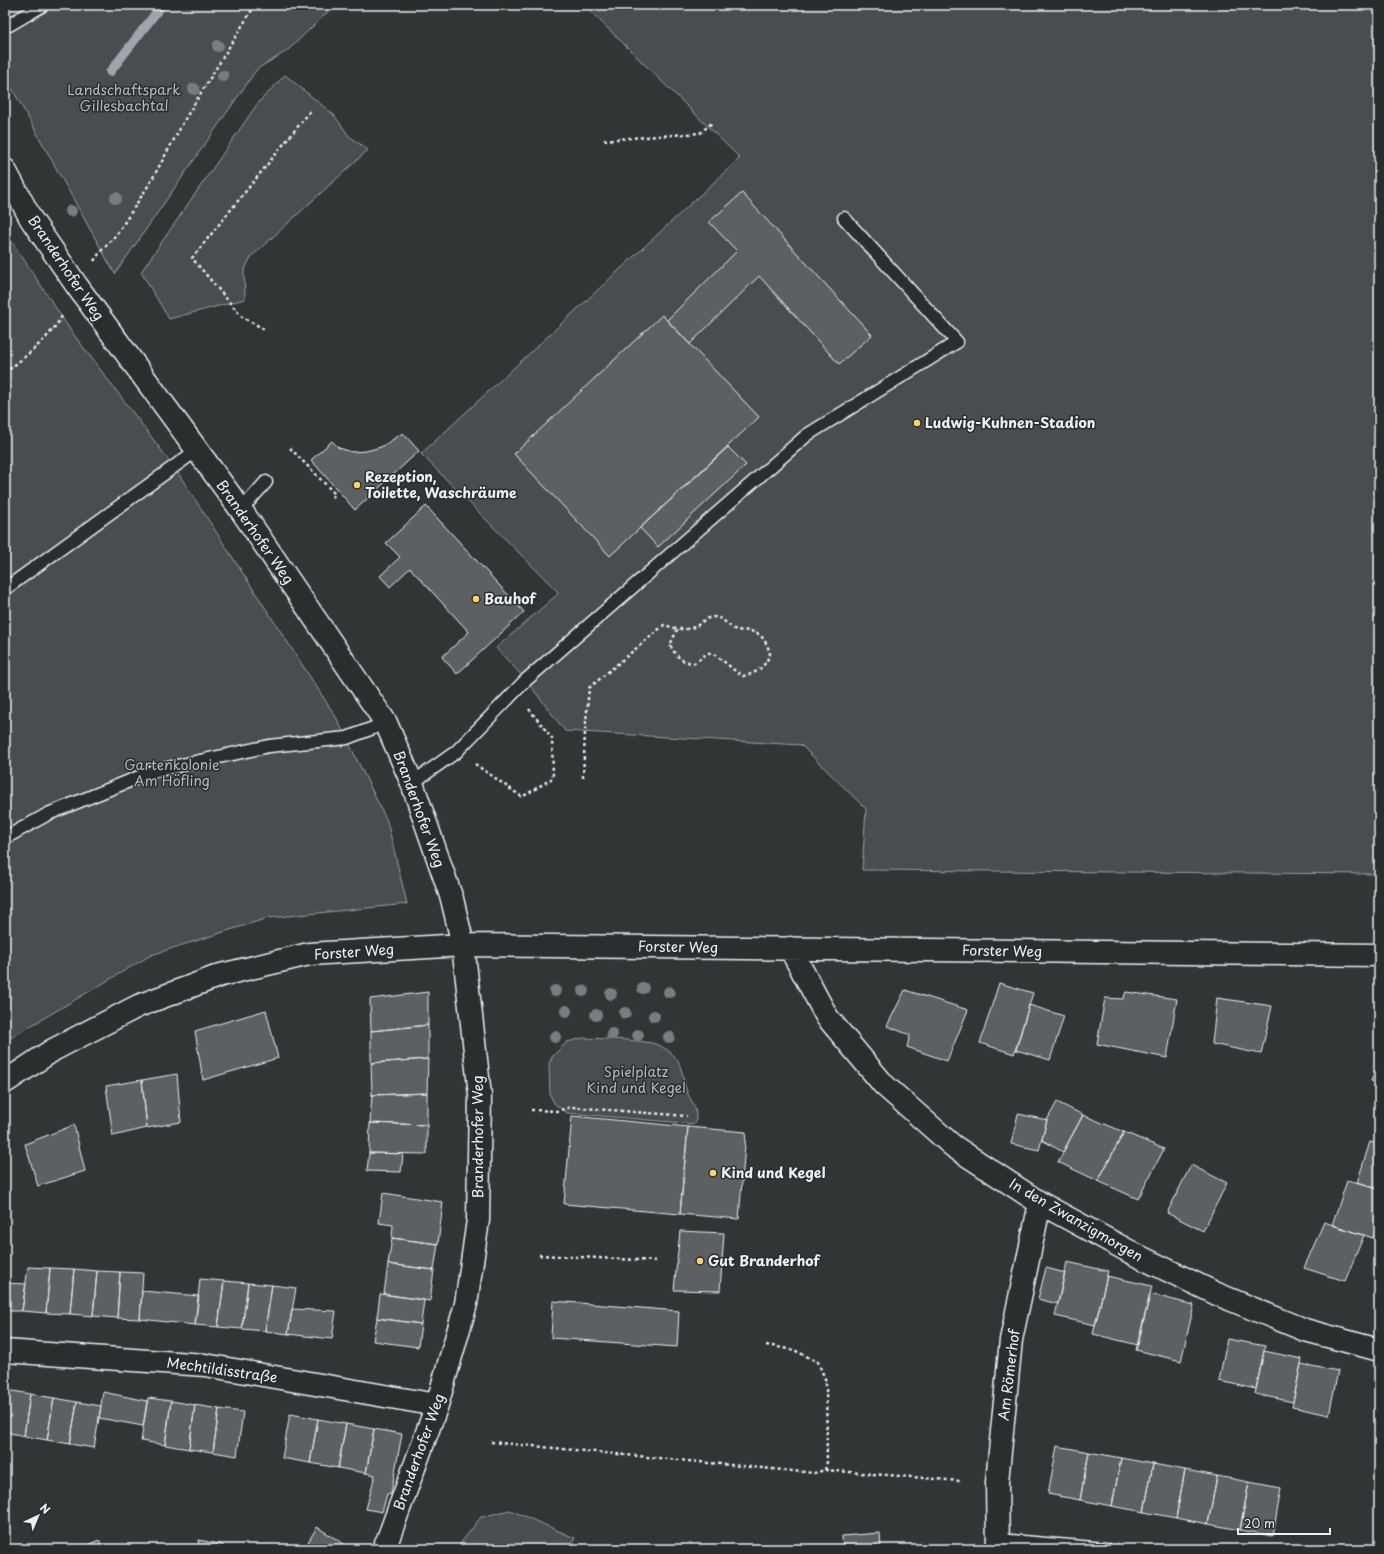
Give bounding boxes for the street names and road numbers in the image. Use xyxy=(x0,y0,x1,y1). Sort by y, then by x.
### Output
street label: Branderhofer Weg xyxy=(23,211,110,325)
street label: Branderhofer Weg xyxy=(212,475,299,588)
street label: Branderhofer Weg xyxy=(389,747,450,870)
street label: Forster Weg xyxy=(638,935,718,958)
street label: Forster Weg xyxy=(313,938,395,965)
street label: Forster Weg xyxy=(962,939,1042,962)
street label: Branderhofer Weg xyxy=(467,1076,488,1198)
street label: In den Zwanzigmorgen xyxy=(1006,1173,1147,1266)
street label: Am Römerhof xyxy=(992,1326,1025,1422)
street label: Mechtildisstraße xyxy=(165,1351,279,1388)
street label: Branderhofer Weg xyxy=(388,1390,449,1513)

